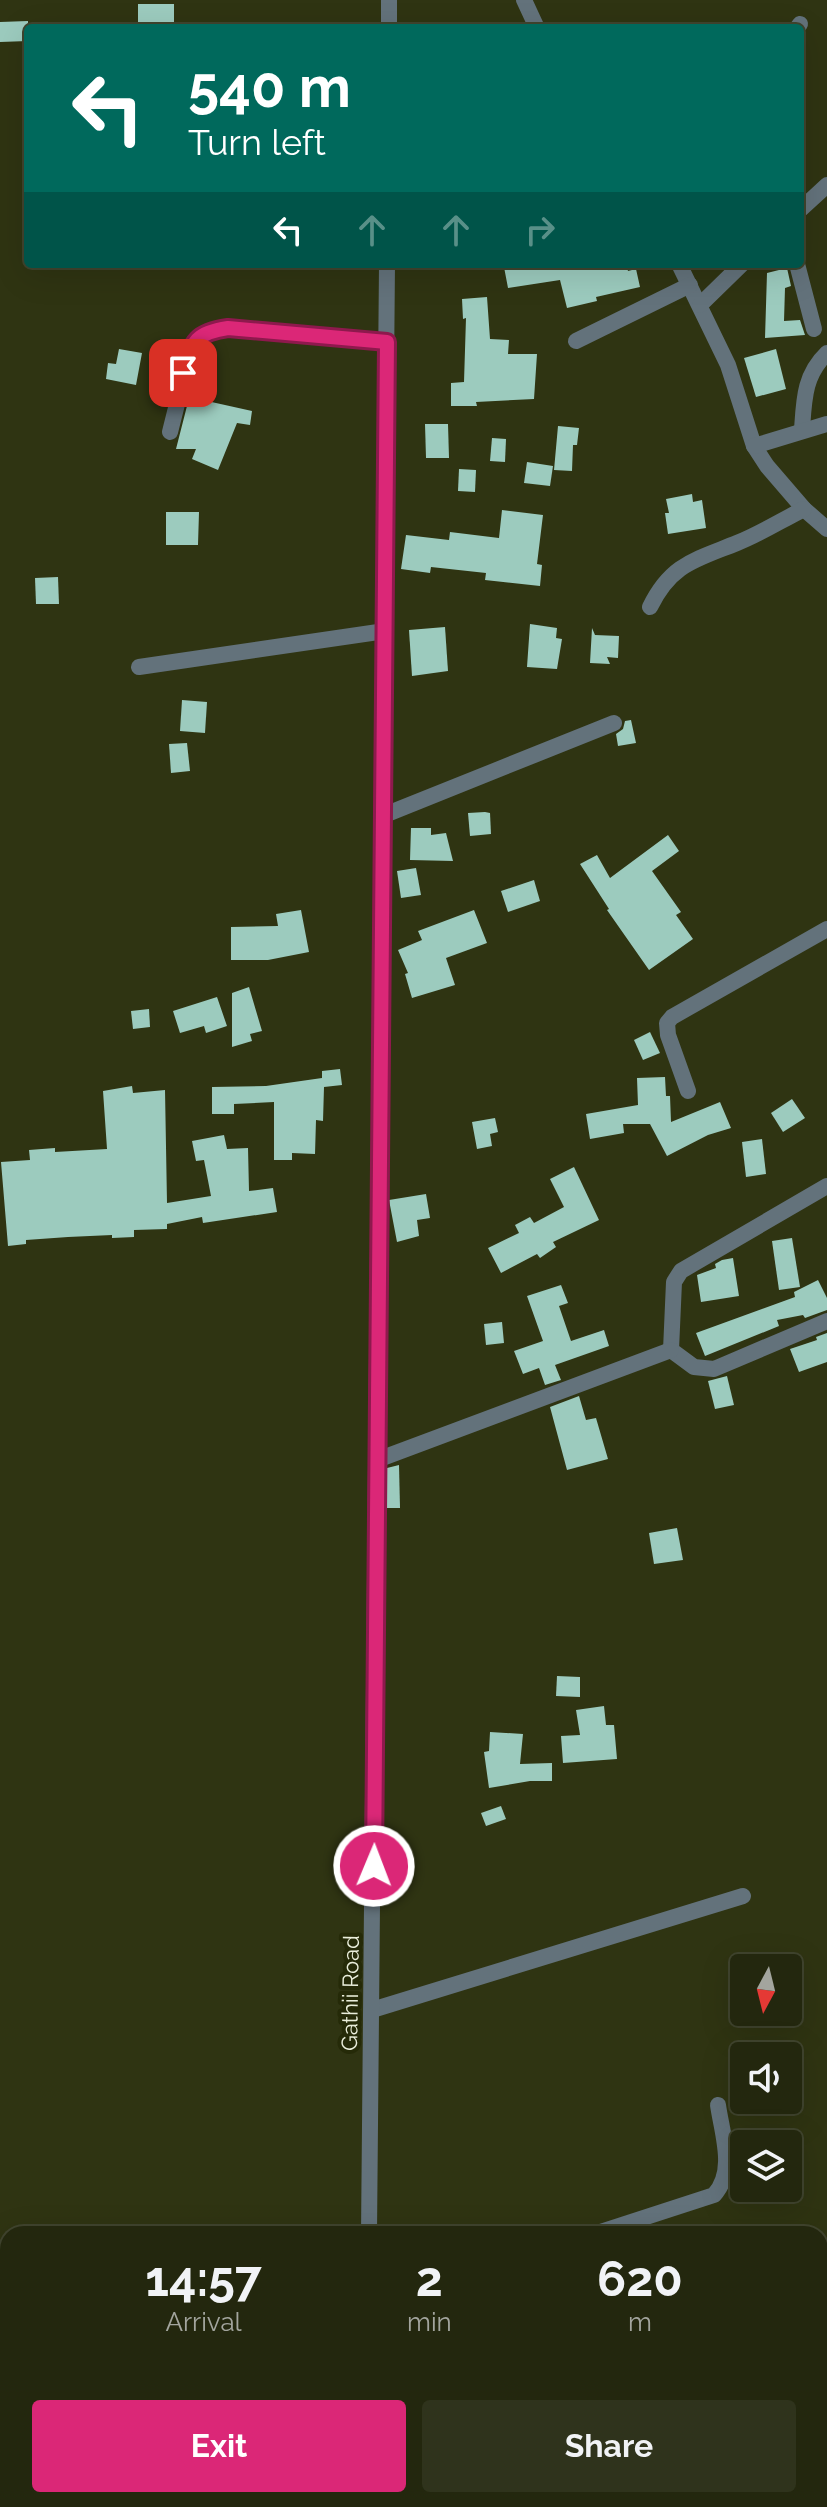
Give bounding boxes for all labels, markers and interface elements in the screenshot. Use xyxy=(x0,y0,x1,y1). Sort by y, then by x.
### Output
text: 540 m xyxy=(188,54,351,120)
icon: left xyxy=(56,56,160,160)
text: Turn left xyxy=(188,121,326,163)
icon: left xyxy=(266,208,310,252)
icon: ahead xyxy=(350,208,394,252)
icon: ahead xyxy=(434,208,478,252)
icon: right xyxy=(518,208,562,252)
pin xyxy=(149,339,217,407)
icon: arrive xyxy=(161,351,205,395)
position arrow xyxy=(332,1824,416,1908)
street label: Gathii Road xyxy=(336,1935,364,2051)
north arrow xyxy=(730,1954,802,2026)
map controls xyxy=(730,1954,802,2202)
button: sound xyxy=(730,2042,802,2114)
button: layers xyxy=(730,2130,802,2202)
text: 14:57 xyxy=(145,2251,262,2307)
text: 2 xyxy=(416,2251,443,2307)
text: 620 xyxy=(597,2251,683,2307)
text: Arrival xyxy=(165,2307,242,2337)
text: min xyxy=(407,2307,452,2337)
text: m xyxy=(628,2307,652,2337)
button: Exit xyxy=(32,2400,406,2492)
button: Share xyxy=(422,2400,796,2492)

